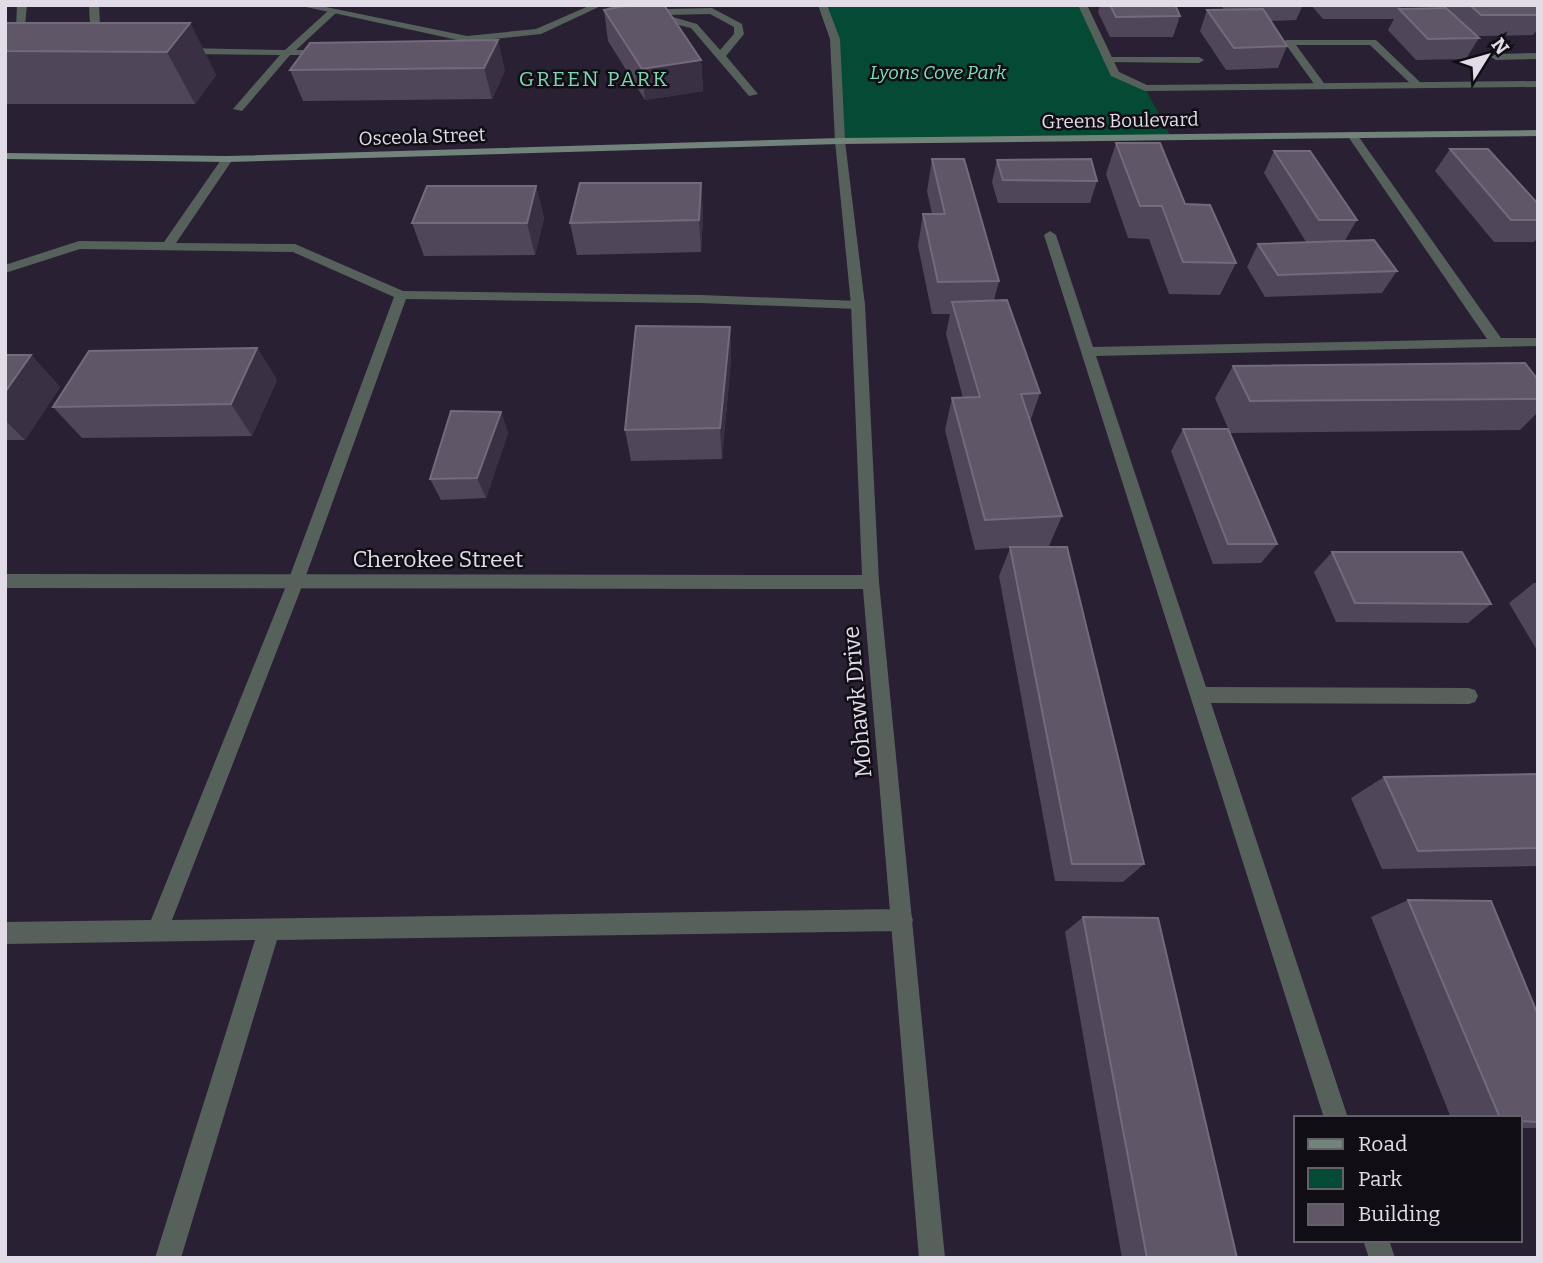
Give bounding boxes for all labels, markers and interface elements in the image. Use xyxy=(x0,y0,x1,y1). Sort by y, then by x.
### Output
north arrow xyxy=(1452,21,1522,91)
text: N xyxy=(1487,33,1514,59)
park label: Lyons Cove Park xyxy=(870,61,1007,84)
district label: GREEN PARK xyxy=(519,66,669,92)
street label: Greens Boulevard xyxy=(1041,108,1199,133)
street label: Osceola Street xyxy=(358,123,486,150)
street label: Cherokee Street xyxy=(353,545,523,573)
street label: Mohawk Drive xyxy=(836,625,878,779)
legend xyxy=(1294,1116,1522,1242)
text: Road xyxy=(1358,1131,1407,1157)
text: Park xyxy=(1358,1166,1402,1192)
text: Building xyxy=(1358,1201,1441,1227)

